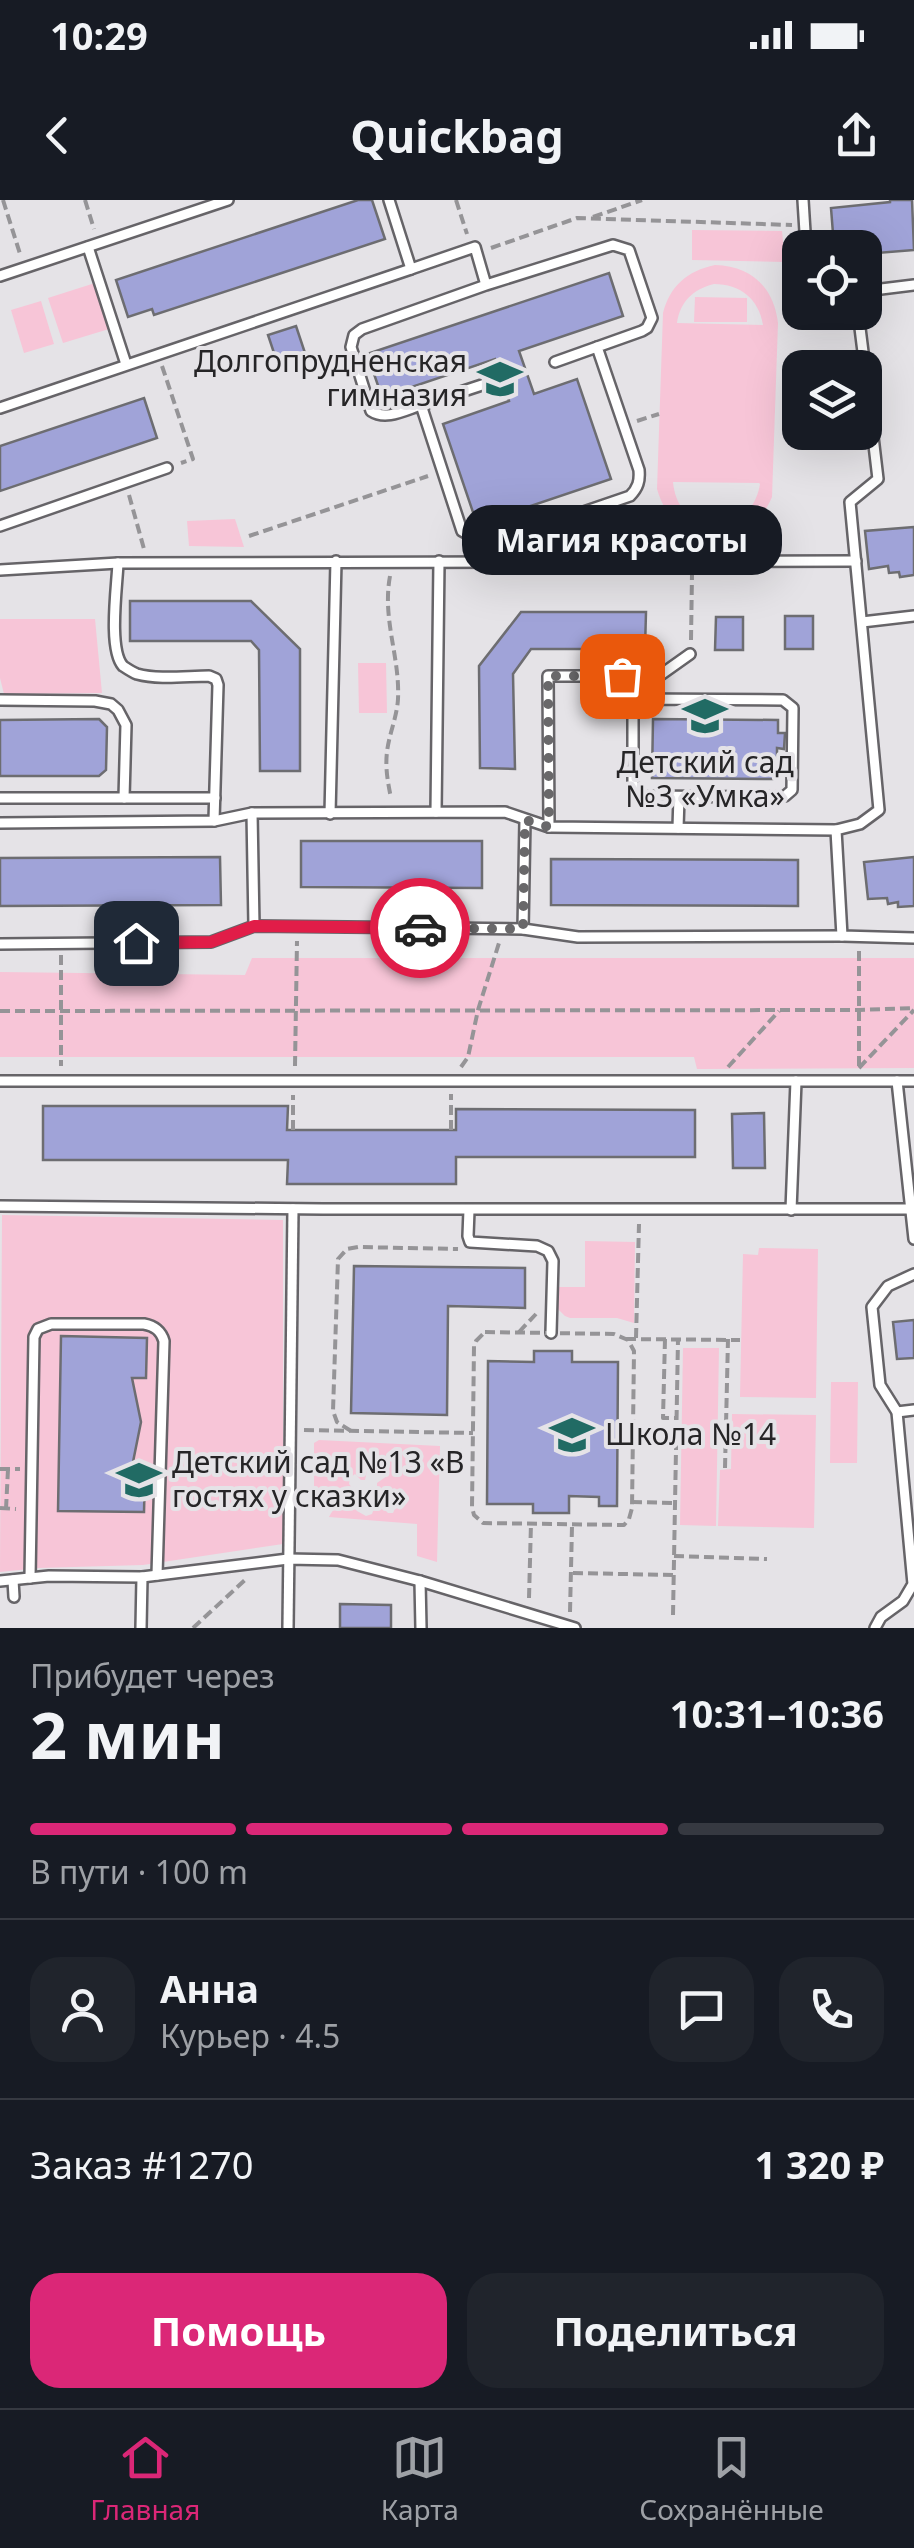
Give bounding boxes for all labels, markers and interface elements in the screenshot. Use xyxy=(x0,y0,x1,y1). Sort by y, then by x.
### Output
text: 10:29 xyxy=(50,9,148,61)
text: Quickbag xyxy=(350,105,564,166)
icon: back xyxy=(30,108,85,163)
icon: share xyxy=(829,108,884,163)
map controls xyxy=(782,230,882,450)
button: locate xyxy=(782,230,882,330)
place label: Долгопрудненская гимназия xyxy=(194,340,467,415)
button: layers xyxy=(782,350,882,450)
school or university icon: Долгопрудненская гимназия xyxy=(476,355,524,403)
callout: Магия красоты xyxy=(462,506,782,576)
text: Магия красоты xyxy=(496,518,748,561)
pin xyxy=(580,634,665,719)
icon: bag xyxy=(595,649,650,704)
school or university icon: Детский сад №3 «Умка» xyxy=(681,692,729,740)
place label: Детский сад №3 «Умка» xyxy=(616,741,794,816)
courier xyxy=(370,878,470,978)
pin xyxy=(94,901,179,986)
icon: car xyxy=(393,901,448,956)
icon: home xyxy=(109,916,164,971)
school or university icon: Школа №14 xyxy=(548,1411,596,1459)
place label: Школа №14 xyxy=(605,1413,776,1454)
place label: Детский сад №13 «В гостях у сказки» xyxy=(172,1441,465,1516)
school or university icon: Детский сад №13 «В гостях у сказки» xyxy=(115,1456,163,1504)
text: Прибудет через xyxy=(30,1654,275,1697)
text: 10:31–10:36 xyxy=(670,1687,884,1739)
text: 2 мин xyxy=(30,1690,225,1778)
text: В пути · 100 m xyxy=(30,1850,248,1893)
button: person xyxy=(30,1957,135,2062)
button: chat xyxy=(649,1957,754,2062)
button: phone xyxy=(779,1957,884,2062)
text: Анна xyxy=(160,1962,259,2014)
text: Курьер · 4.5 xyxy=(160,2014,340,2057)
text: Заказ #1270 xyxy=(30,2138,254,2190)
text: 1 320 ₽ xyxy=(754,2138,884,2190)
button: Помощь xyxy=(30,2273,447,2388)
button: Поделиться xyxy=(467,2273,884,2388)
tab: Главная xyxy=(90,2430,200,2528)
tab: Карта xyxy=(381,2430,459,2528)
tab: Сохранённые xyxy=(639,2430,824,2528)

